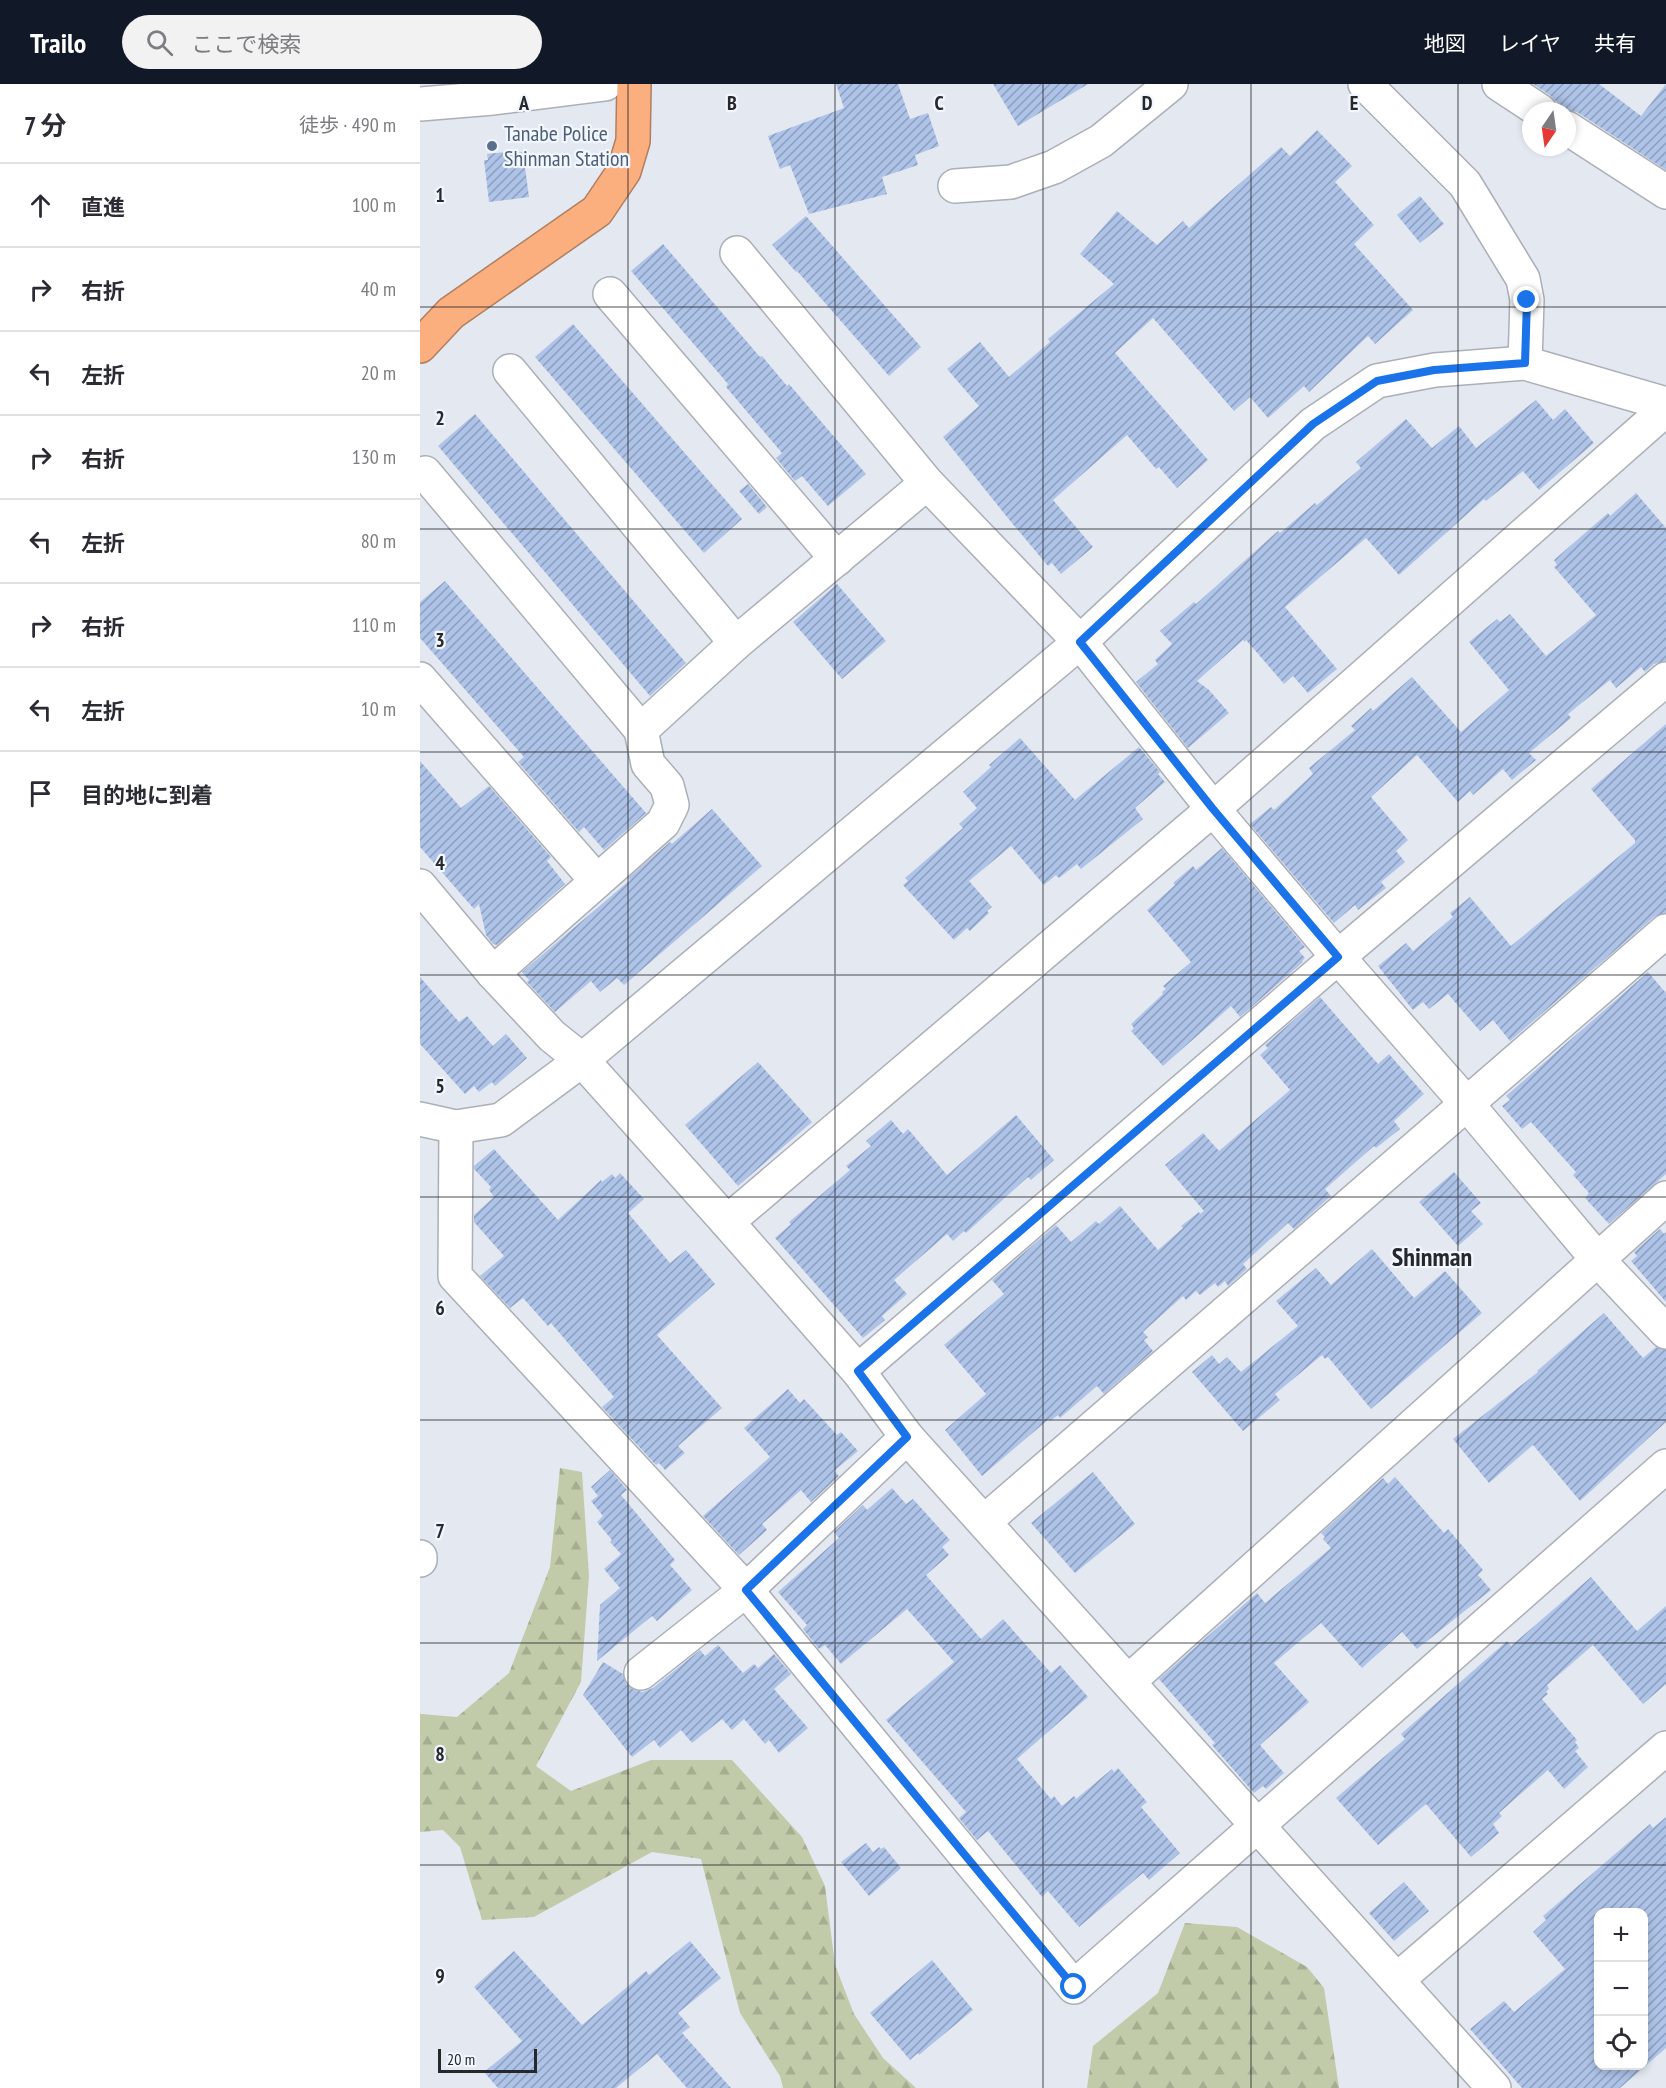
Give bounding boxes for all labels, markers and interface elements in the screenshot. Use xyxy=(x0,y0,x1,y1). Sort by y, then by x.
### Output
search box xyxy=(122,15,542,69)
text: Trailo xyxy=(30,24,86,61)
icon: search xyxy=(143,26,176,59)
text: ここで検索 xyxy=(191,30,301,58)
text: 地図 xyxy=(1424,30,1466,57)
text: レイヤ xyxy=(1499,30,1561,57)
text: 共有 xyxy=(1594,30,1636,57)
text: A xyxy=(518,90,530,116)
text: B xyxy=(727,90,737,116)
text: C xyxy=(934,90,944,116)
text: D xyxy=(1142,90,1153,116)
text: E xyxy=(1350,90,1358,116)
north arrow xyxy=(1522,102,1576,156)
text: 7 分 xyxy=(24,109,67,142)
text: 徒歩 · 490 m xyxy=(299,112,396,138)
place label: Tanabe Police Shinman Station xyxy=(504,119,629,172)
marker: Tanabe Police Shinman Station xyxy=(485,139,499,153)
text: 1 xyxy=(435,182,445,208)
icon: ahead xyxy=(24,189,57,222)
text: 100 m xyxy=(352,192,396,218)
text: 直進 xyxy=(81,193,125,221)
icon: right xyxy=(24,273,57,306)
text: 40 m xyxy=(361,276,396,302)
text: 右折 xyxy=(81,277,125,305)
route end xyxy=(1513,286,1539,312)
icon: left xyxy=(24,357,57,390)
text: 20 m xyxy=(361,360,396,386)
text: 左折 xyxy=(81,361,125,389)
text: 2 xyxy=(435,405,445,431)
icon: right xyxy=(24,441,57,474)
text: 130 m xyxy=(352,444,396,470)
text: 右折 xyxy=(81,445,125,473)
icon: left xyxy=(24,525,57,558)
text: 80 m xyxy=(361,528,396,554)
text: 左折 xyxy=(81,529,125,557)
icon: right xyxy=(24,609,57,642)
text: 110 m xyxy=(352,612,396,638)
text: 右折 xyxy=(81,613,125,641)
text: 3 xyxy=(435,627,445,653)
icon: left xyxy=(24,693,57,726)
text: 10 m xyxy=(361,696,396,722)
text: 左折 xyxy=(81,697,125,725)
icon: arrive xyxy=(24,777,57,810)
text: 目的地に到着 xyxy=(81,781,213,809)
text: 4 xyxy=(435,850,445,876)
text: 5 xyxy=(435,1073,445,1099)
district label: Shinman xyxy=(1392,1240,1472,1273)
text: 6 xyxy=(435,1295,445,1321)
text: 7 xyxy=(435,1518,445,1544)
text: 8 xyxy=(435,1741,445,1767)
map controls xyxy=(1594,1908,1648,2070)
button: + xyxy=(1594,1908,1648,1962)
button: − xyxy=(1594,1962,1648,2016)
text: 9 xyxy=(435,1963,445,1989)
route start xyxy=(1060,1973,1086,1999)
button: locate xyxy=(1594,2016,1648,2070)
scale bar xyxy=(438,2046,537,2074)
text: 20 m xyxy=(447,2049,475,2069)

